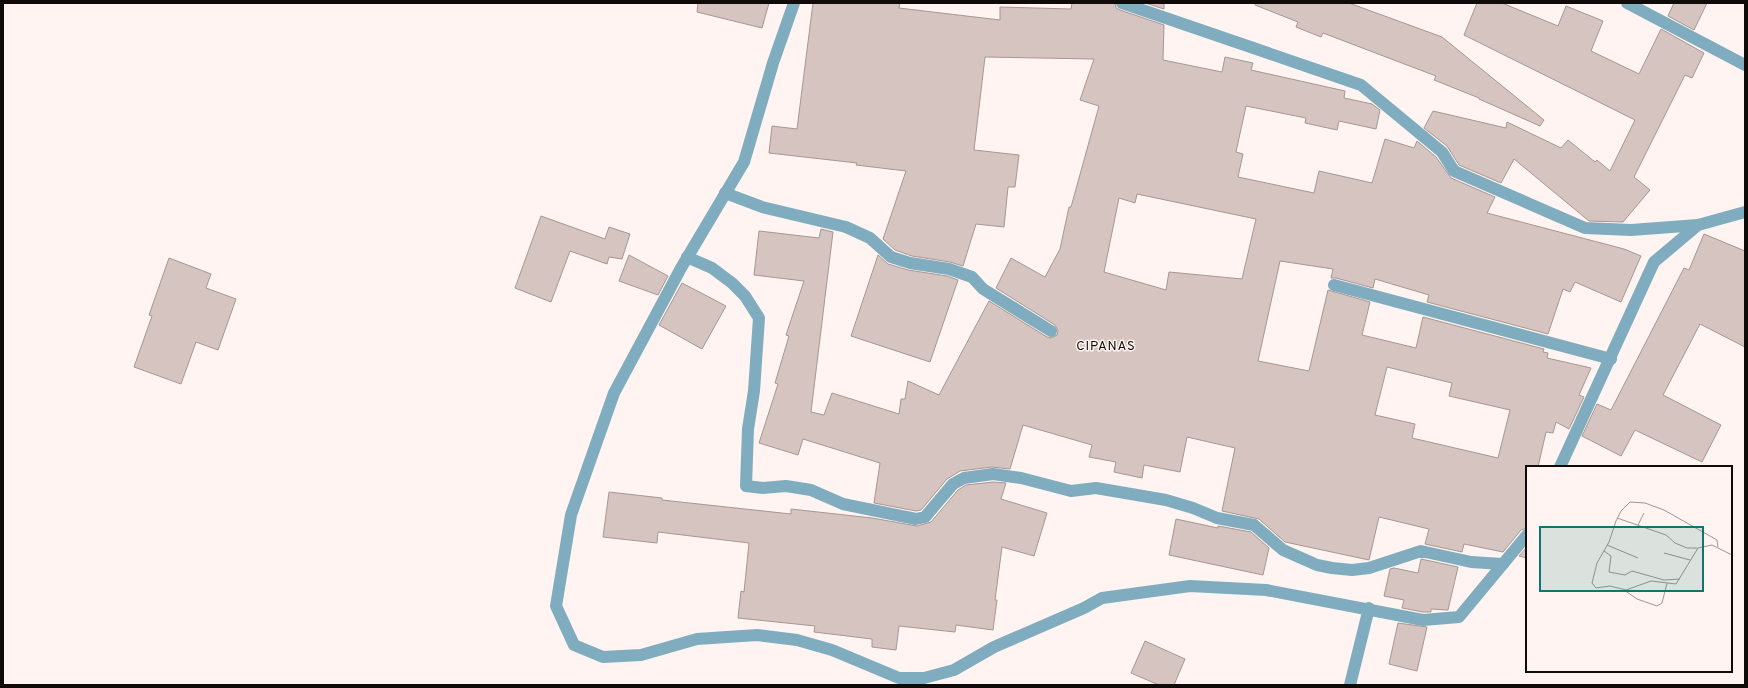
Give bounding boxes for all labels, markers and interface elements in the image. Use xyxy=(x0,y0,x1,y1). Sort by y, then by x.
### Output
district label: CIPANAS xyxy=(1076,339,1136,355)
inset map xyxy=(1526,466,1732,672)

